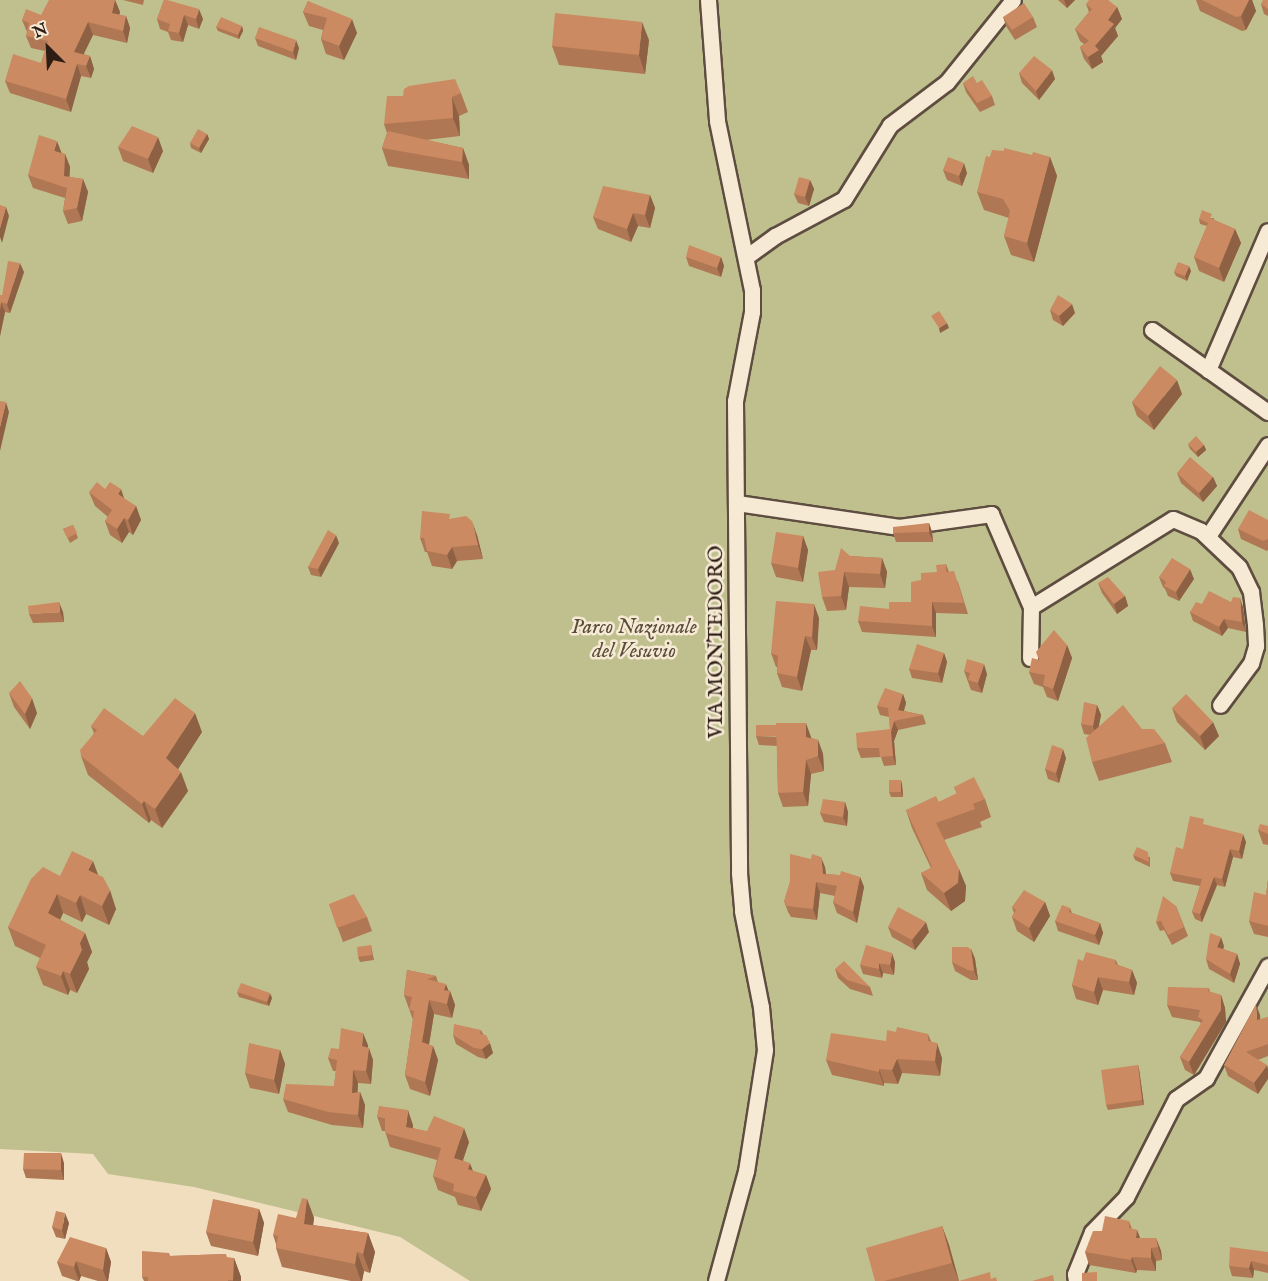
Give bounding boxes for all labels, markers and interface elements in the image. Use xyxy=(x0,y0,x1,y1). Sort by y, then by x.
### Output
north arrow xyxy=(18,18,78,78)
text: N xyxy=(30,20,51,44)
street label: VIA MONTEDORO xyxy=(704,545,730,739)
park label: Parco Nazionale del Vesuvio xyxy=(571,615,697,665)

